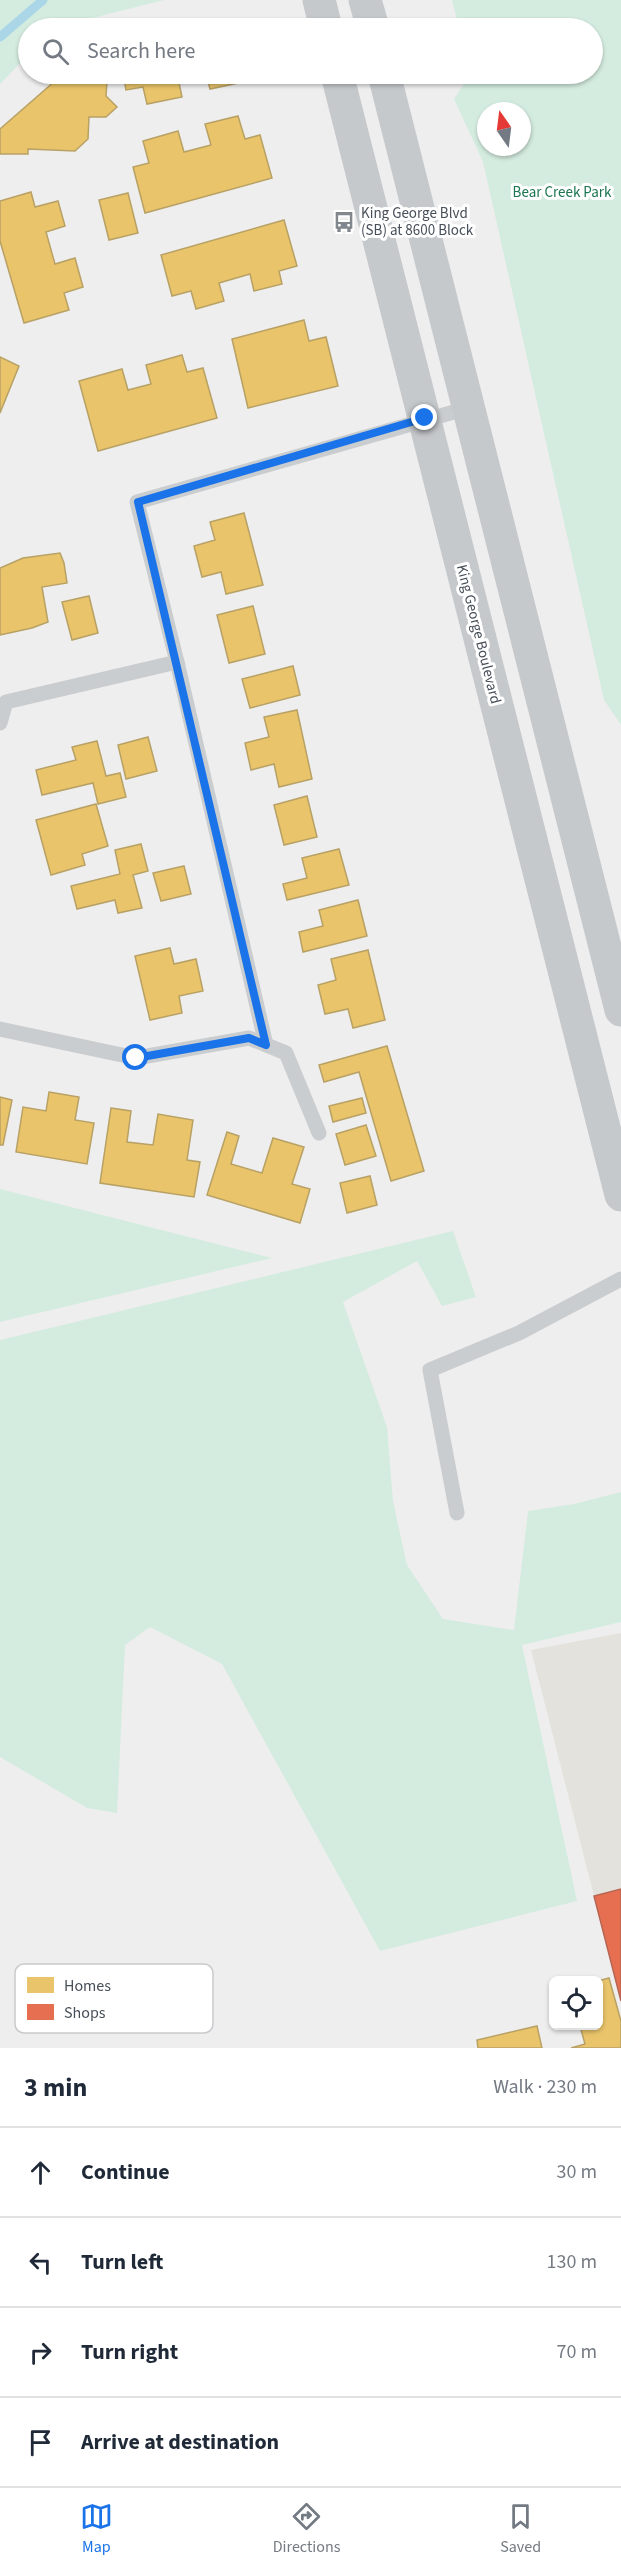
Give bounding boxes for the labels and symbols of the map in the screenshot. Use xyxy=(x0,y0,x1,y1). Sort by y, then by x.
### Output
north arrow xyxy=(477,102,531,156)
park label: Bear Creek Park xyxy=(513,182,612,203)
place label: King George Blvd (SB) at 8600 Block xyxy=(361,203,474,241)
bus stop icon: King George Blvd (SB) at 8600 Block xyxy=(332,210,356,234)
route end xyxy=(411,404,437,430)
street label: King George Boulevard xyxy=(451,562,506,706)
route start xyxy=(122,1044,148,1070)
legend xyxy=(15,1964,213,2033)
text: Homes xyxy=(64,1975,111,1997)
text: Shops xyxy=(64,2002,106,2024)

